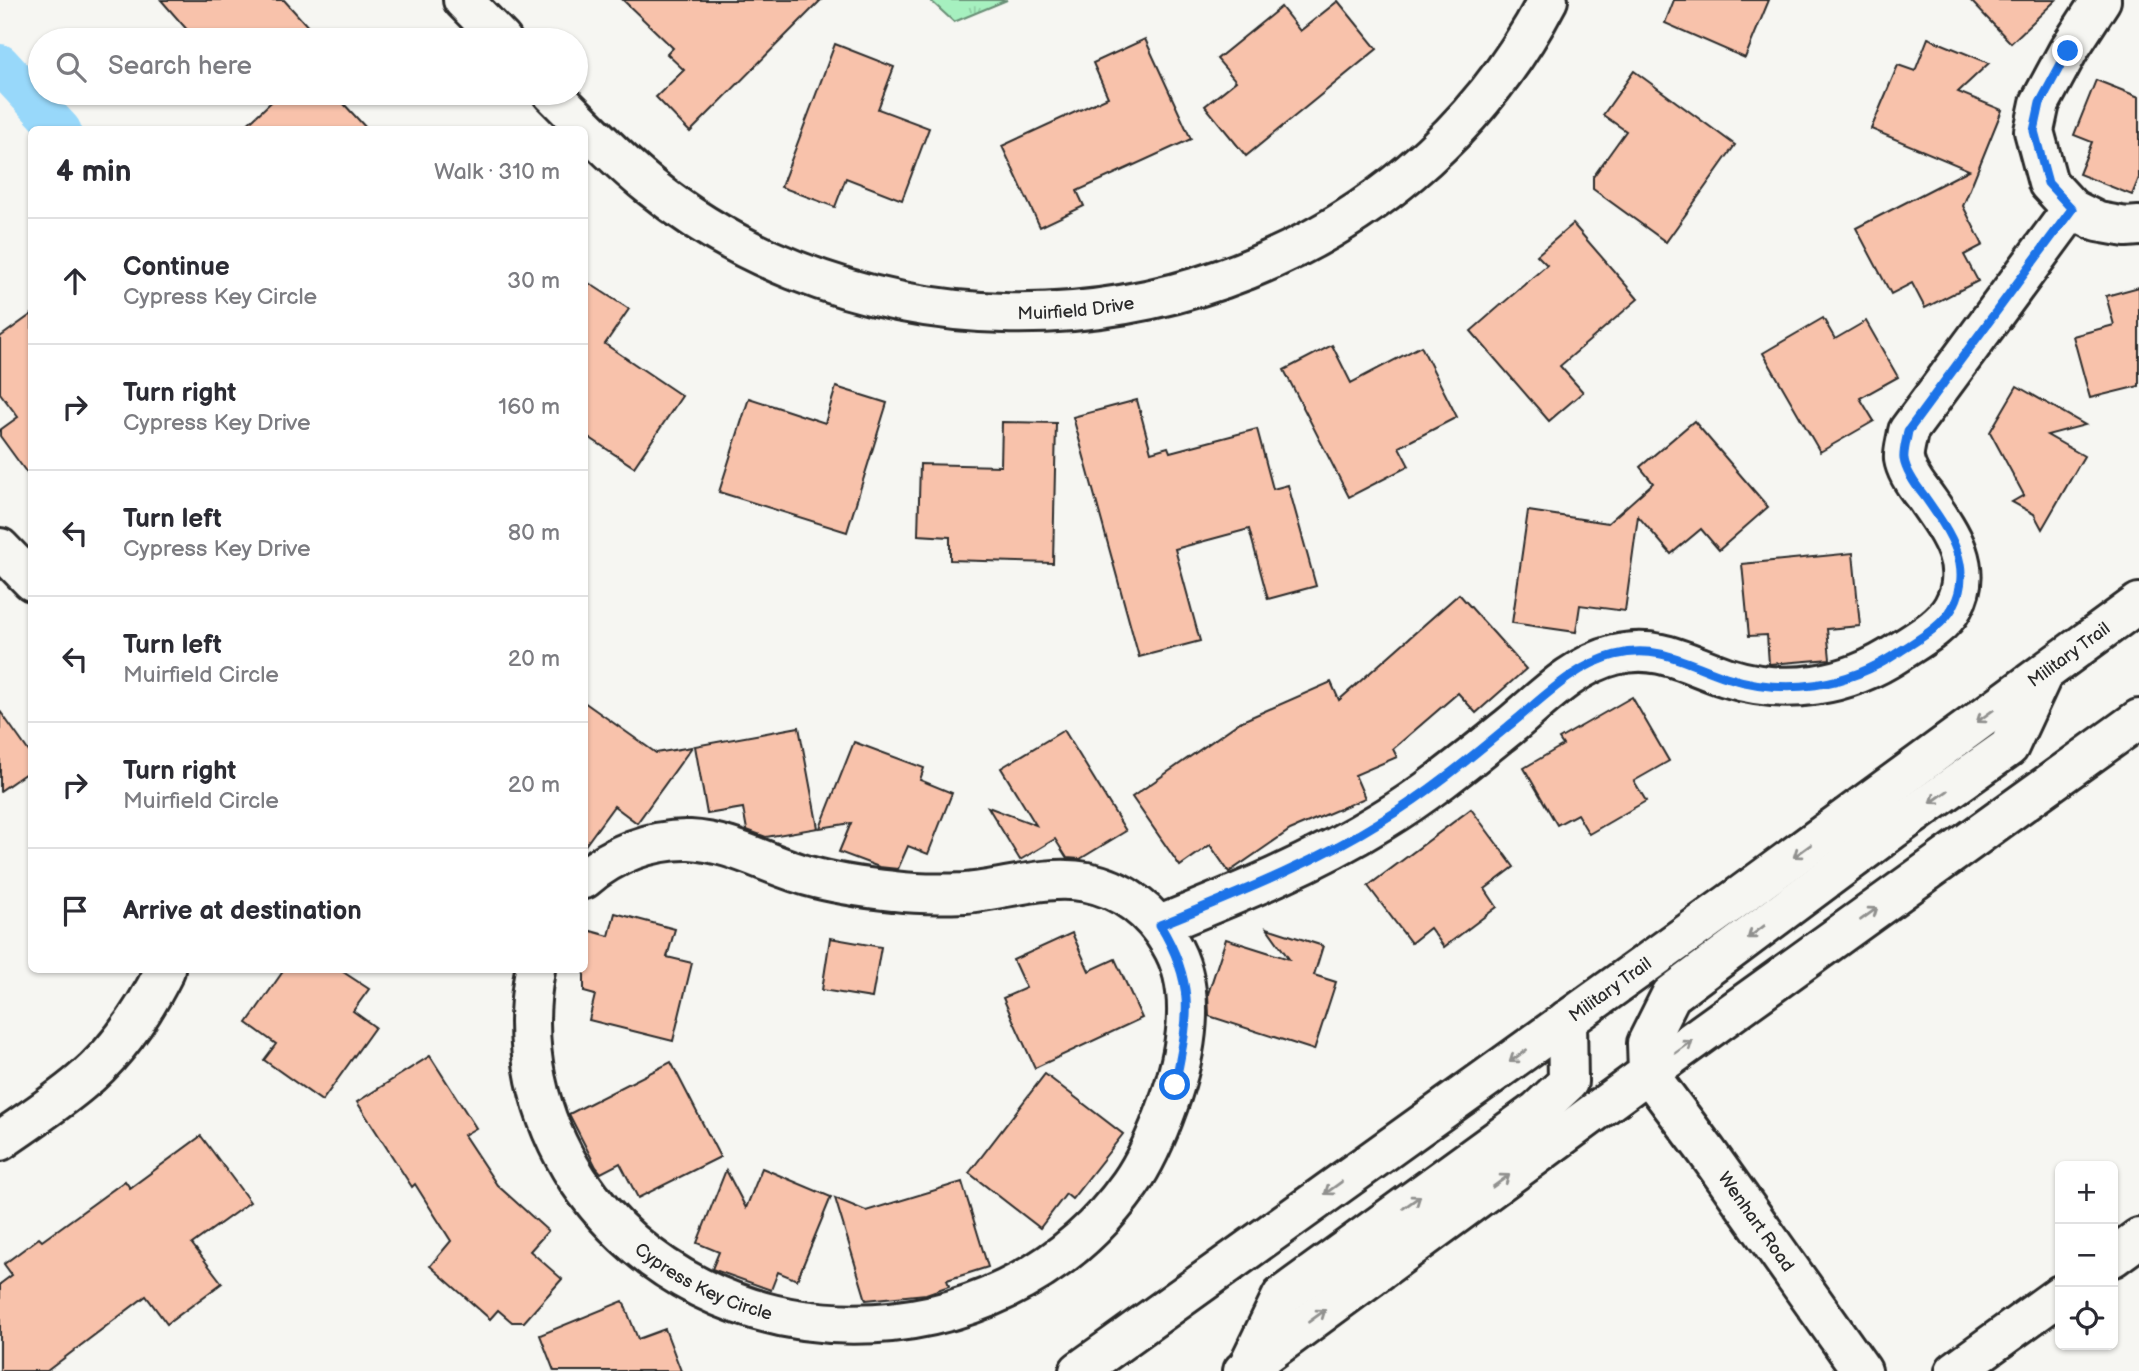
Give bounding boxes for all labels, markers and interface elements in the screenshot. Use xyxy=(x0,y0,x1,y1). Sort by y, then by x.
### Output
search box xyxy=(28,28,588,105)
route end xyxy=(2052,35,2083,66)
icon: search xyxy=(52,48,90,86)
text: Search here xyxy=(108,51,252,82)
text: 4 min xyxy=(56,154,131,190)
text: Walk · 310 m xyxy=(434,158,560,186)
text: Continue xyxy=(123,252,230,283)
icon: ahead xyxy=(56,262,94,300)
text: 30 m xyxy=(507,267,560,295)
text: Cypress Key Circle xyxy=(123,283,317,311)
street label: Muirfield Drive xyxy=(1017,293,1136,324)
text: Turn right xyxy=(123,378,236,409)
icon: right xyxy=(56,388,94,426)
text: 160 m xyxy=(498,393,560,421)
text: Cypress Key Drive xyxy=(123,409,311,437)
text: Turn left xyxy=(123,504,222,535)
icon: left xyxy=(56,514,94,552)
text: 80 m xyxy=(508,519,560,547)
text: Cypress Key Drive xyxy=(123,535,311,563)
street label: Military Trail xyxy=(2024,618,2114,692)
text: Turn left xyxy=(123,630,222,661)
icon: left xyxy=(56,640,94,678)
text: 20 m xyxy=(508,645,560,673)
text: Muirfield Circle xyxy=(123,661,279,689)
one-way arrow xyxy=(1976,709,1995,723)
text: Turn right xyxy=(123,756,236,787)
icon: right xyxy=(56,766,94,804)
text: 20 m xyxy=(508,771,560,799)
text: Muirfield Circle xyxy=(123,787,279,815)
one-way arrow xyxy=(1930,790,1949,804)
one-way arrow xyxy=(1793,843,1812,858)
icon: arrive xyxy=(56,892,94,930)
text: Arrive at destination xyxy=(123,896,362,927)
one-way arrow xyxy=(1859,907,1878,921)
one-way arrow xyxy=(1747,925,1766,939)
street label: Military Trail xyxy=(1565,953,1656,1026)
one-way arrow xyxy=(1674,1040,1693,1054)
one-way arrow xyxy=(1509,1048,1528,1063)
route start xyxy=(1159,1069,1190,1100)
map controls xyxy=(2055,1161,2118,1350)
button: + xyxy=(2055,1161,2118,1224)
street label: Wenhart Road xyxy=(1714,1168,1798,1276)
one-way arrow xyxy=(1491,1174,1509,1189)
one-way arrow xyxy=(1324,1181,1343,1195)
one-way arrow xyxy=(1402,1194,1421,1209)
button: − xyxy=(2055,1224,2118,1287)
street label: Cypress Key Circle xyxy=(630,1239,775,1325)
button: locate xyxy=(2055,1287,2118,1350)
one-way arrow xyxy=(1307,1309,1326,1323)

